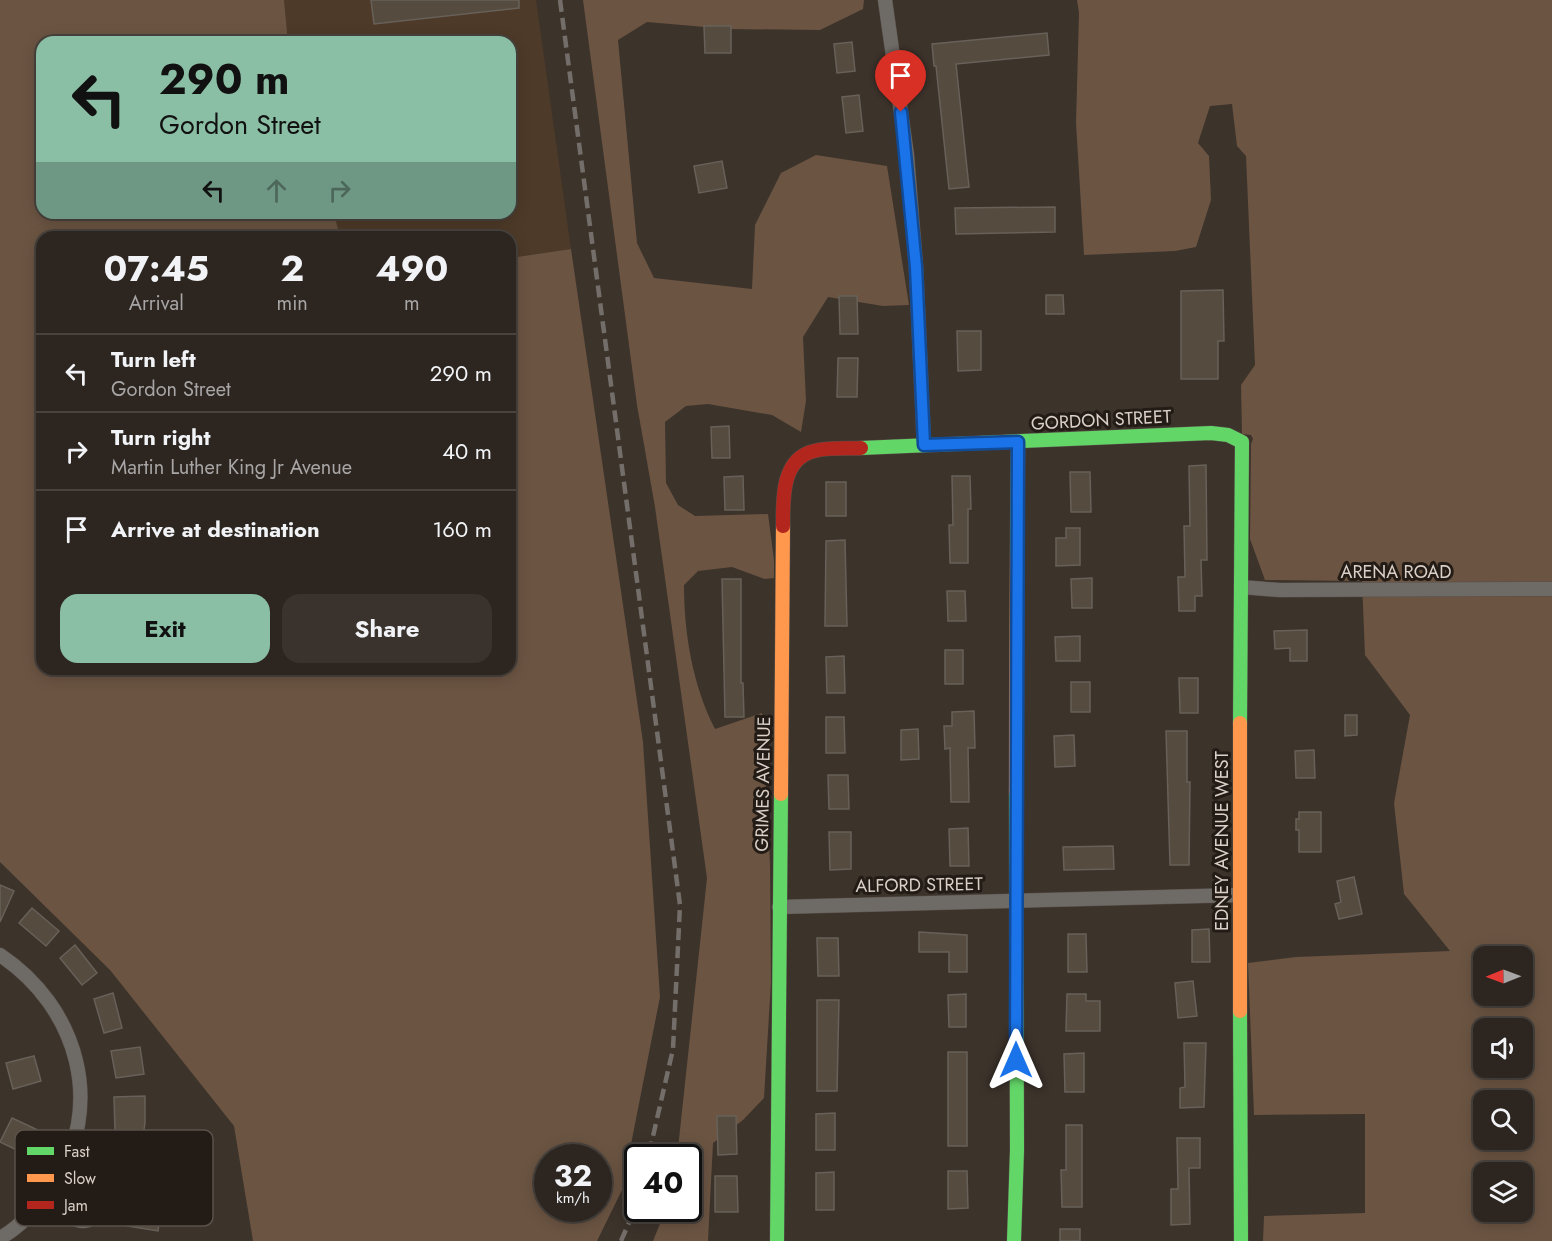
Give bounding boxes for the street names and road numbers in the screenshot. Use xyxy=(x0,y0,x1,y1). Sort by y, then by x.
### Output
street label: GORDON STREET xyxy=(1030,403,1172,437)
street label: ARENA ROAD xyxy=(1341,559,1451,585)
street label: GRIMES AVENUE xyxy=(749,716,777,852)
street label: EDNEY AVENUE WEST xyxy=(1209,750,1235,931)
street label: ALFORD STREET xyxy=(855,871,984,899)

